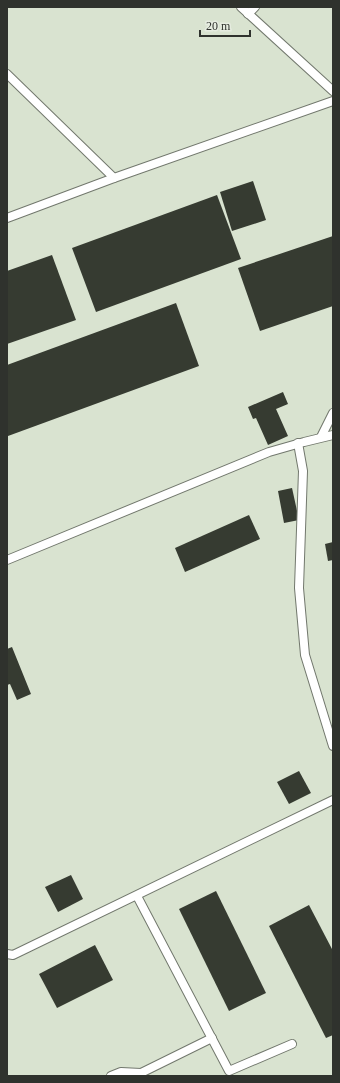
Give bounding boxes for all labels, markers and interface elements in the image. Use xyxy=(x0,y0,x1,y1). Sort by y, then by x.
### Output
scale bar xyxy=(200,12,250,38)
text: 20 m xyxy=(206,19,231,33)

